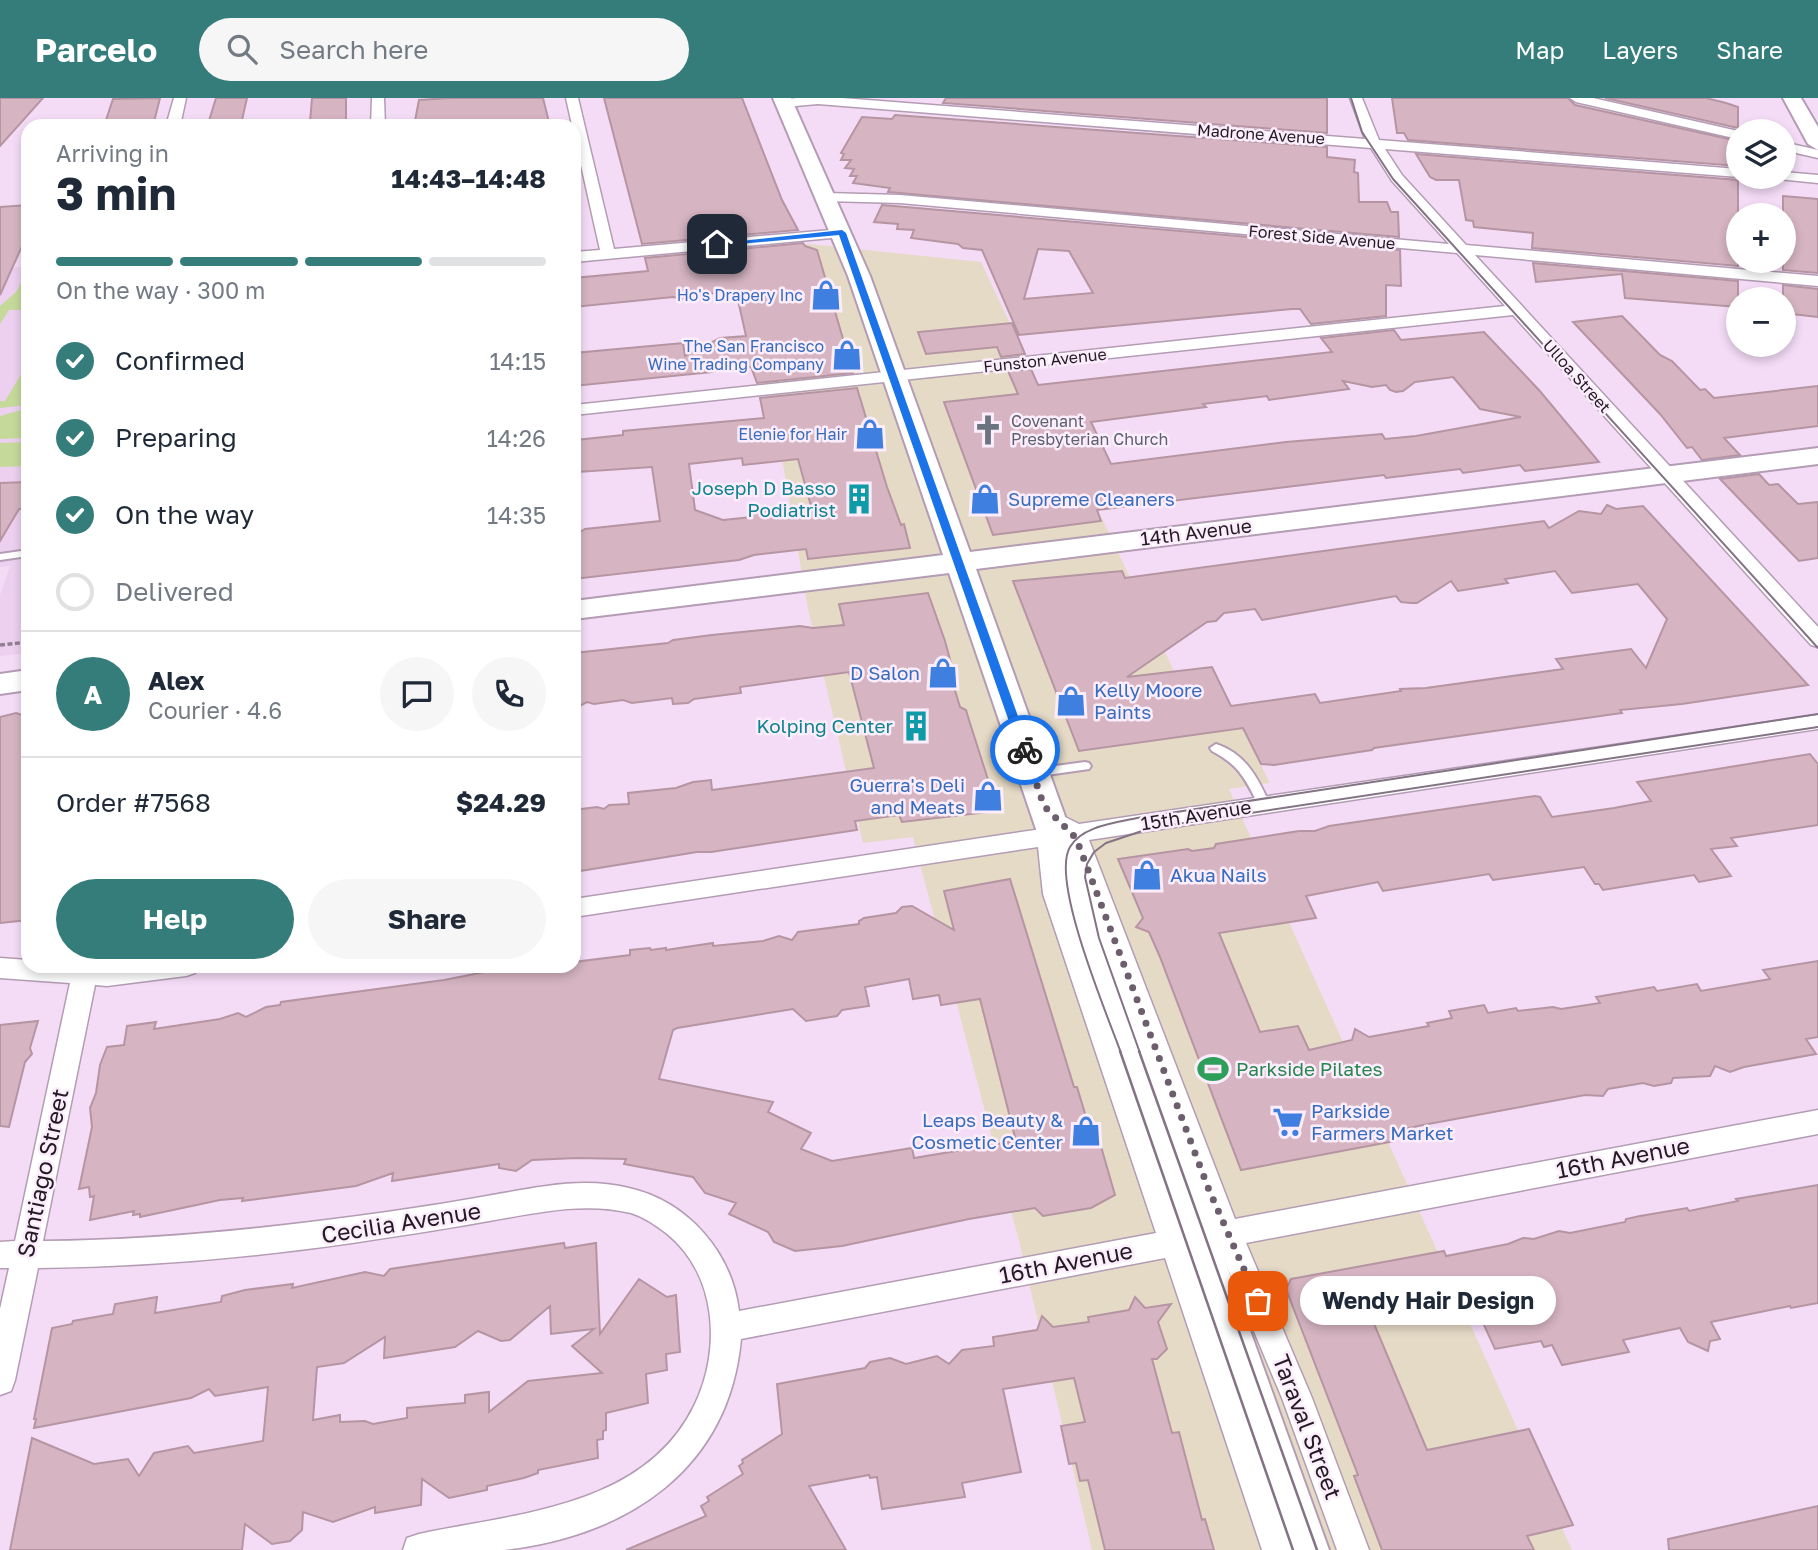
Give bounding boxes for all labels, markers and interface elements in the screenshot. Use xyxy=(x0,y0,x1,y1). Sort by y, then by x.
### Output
search box xyxy=(199,18,689,81)
text: Parcelo xyxy=(35,30,157,69)
icon: search xyxy=(223,30,261,68)
text: Search here xyxy=(279,34,428,65)
text: Map xyxy=(1515,35,1564,64)
text: Layers xyxy=(1602,35,1678,64)
text: Share xyxy=(1716,35,1783,64)
map controls xyxy=(1726,119,1796,357)
button: layers xyxy=(1726,119,1796,189)
street label: Madrone Avenue xyxy=(1196,120,1326,148)
text: Arriving in xyxy=(56,139,169,167)
text: 14:43–14:48 xyxy=(391,163,546,194)
text: 3 min xyxy=(56,165,176,220)
button: + xyxy=(1726,203,1796,273)
pin xyxy=(687,214,747,274)
street label: Forest Side Avenue xyxy=(1248,221,1396,253)
icon: home xyxy=(698,225,736,263)
text: On the way · 300 m xyxy=(56,276,265,304)
shop icon: Ho's Drapery Inc xyxy=(809,278,843,312)
place label: Ho's Drapery Inc xyxy=(677,285,803,305)
button: − xyxy=(1726,287,1796,357)
street label: Ulloa Street xyxy=(1539,335,1615,417)
place label: The San Francisco Wine Trading Company xyxy=(648,336,824,374)
shop icon: The San Francisco Wine Trading Company xyxy=(830,338,864,372)
icon: check xyxy=(56,342,94,380)
street label: Funston Avenue xyxy=(982,344,1108,376)
text: Confirmed xyxy=(115,345,245,376)
text: 14:15 xyxy=(489,347,546,375)
place label: Covenant Presbyterian Church xyxy=(1011,411,1168,449)
church icon: Covenant Presbyterian Church xyxy=(971,413,1005,447)
shop icon: Elenie for Hair xyxy=(853,417,887,451)
icon: check xyxy=(56,419,94,457)
text: Preparing xyxy=(115,422,237,453)
text: 14:26 xyxy=(487,424,546,452)
place label: Elenie for Hair xyxy=(738,424,847,444)
place label: Joseph D Basso Podiatrist xyxy=(692,476,836,521)
building icon: Joseph D Basso Podiatrist xyxy=(842,482,876,516)
shop icon: Supreme Cleaners xyxy=(968,482,1002,516)
place label: Supreme Cleaners xyxy=(1008,487,1175,510)
icon: check xyxy=(56,496,94,534)
text: On the way xyxy=(115,499,254,530)
text: 14:35 xyxy=(487,501,546,529)
street label: 14th Avenue xyxy=(1139,513,1253,550)
text: Delivered xyxy=(115,576,234,607)
shop icon: D Salon xyxy=(926,656,960,690)
button: chat xyxy=(380,657,454,731)
button: phone xyxy=(472,657,546,731)
place label: D Salon xyxy=(850,661,920,684)
text: Alex xyxy=(148,665,205,696)
place label: Kelly Moore Paints xyxy=(1094,678,1202,723)
text: A xyxy=(84,679,102,710)
shop icon: Kelly Moore Paints xyxy=(1054,684,1088,718)
text: Courier · 4.6 xyxy=(148,696,282,724)
building icon: Kolping Center xyxy=(899,709,933,743)
place label: Kolping Center xyxy=(756,714,894,737)
courier xyxy=(990,715,1060,785)
icon: bike xyxy=(1006,731,1044,769)
place label: Guerra's Deli and Meats xyxy=(849,773,965,818)
shop icon: Guerra's Deli and Meats xyxy=(971,779,1005,813)
text: Order #7568 xyxy=(56,787,211,818)
text: $24.29 xyxy=(456,787,546,818)
street label: 15th Avenue xyxy=(1139,794,1253,835)
shop icon: Akua Nails xyxy=(1130,858,1164,892)
place label: Akua Nails xyxy=(1170,863,1267,886)
button: Help xyxy=(56,879,294,959)
button: Share xyxy=(308,879,546,959)
sports icon: Parkside Pilates xyxy=(1196,1052,1230,1086)
place label: Parkside Pilates xyxy=(1236,1057,1383,1080)
street label: Santiago Street xyxy=(10,1086,74,1260)
place label: Parkside Farmers Market xyxy=(1311,1099,1454,1144)
supermarket icon: Parkside Farmers Market xyxy=(1271,1105,1305,1139)
place label: Leaps Beauty & Cosmetic Center xyxy=(912,1108,1064,1153)
shop icon: Leaps Beauty & Cosmetic Center xyxy=(1069,1114,1103,1148)
street label: 16th Avenue xyxy=(1554,1130,1692,1184)
street label: Cecilia Avenue xyxy=(319,1196,483,1248)
street label: 16th Avenue xyxy=(997,1235,1135,1289)
pin xyxy=(1228,1271,1288,1331)
callout: Wendy Hair Design xyxy=(1300,1276,1556,1326)
icon: bag xyxy=(1239,1282,1277,1320)
text: Wendy Hair Design xyxy=(1322,1286,1534,1314)
street label: Taraval Street xyxy=(1267,1350,1348,1503)

